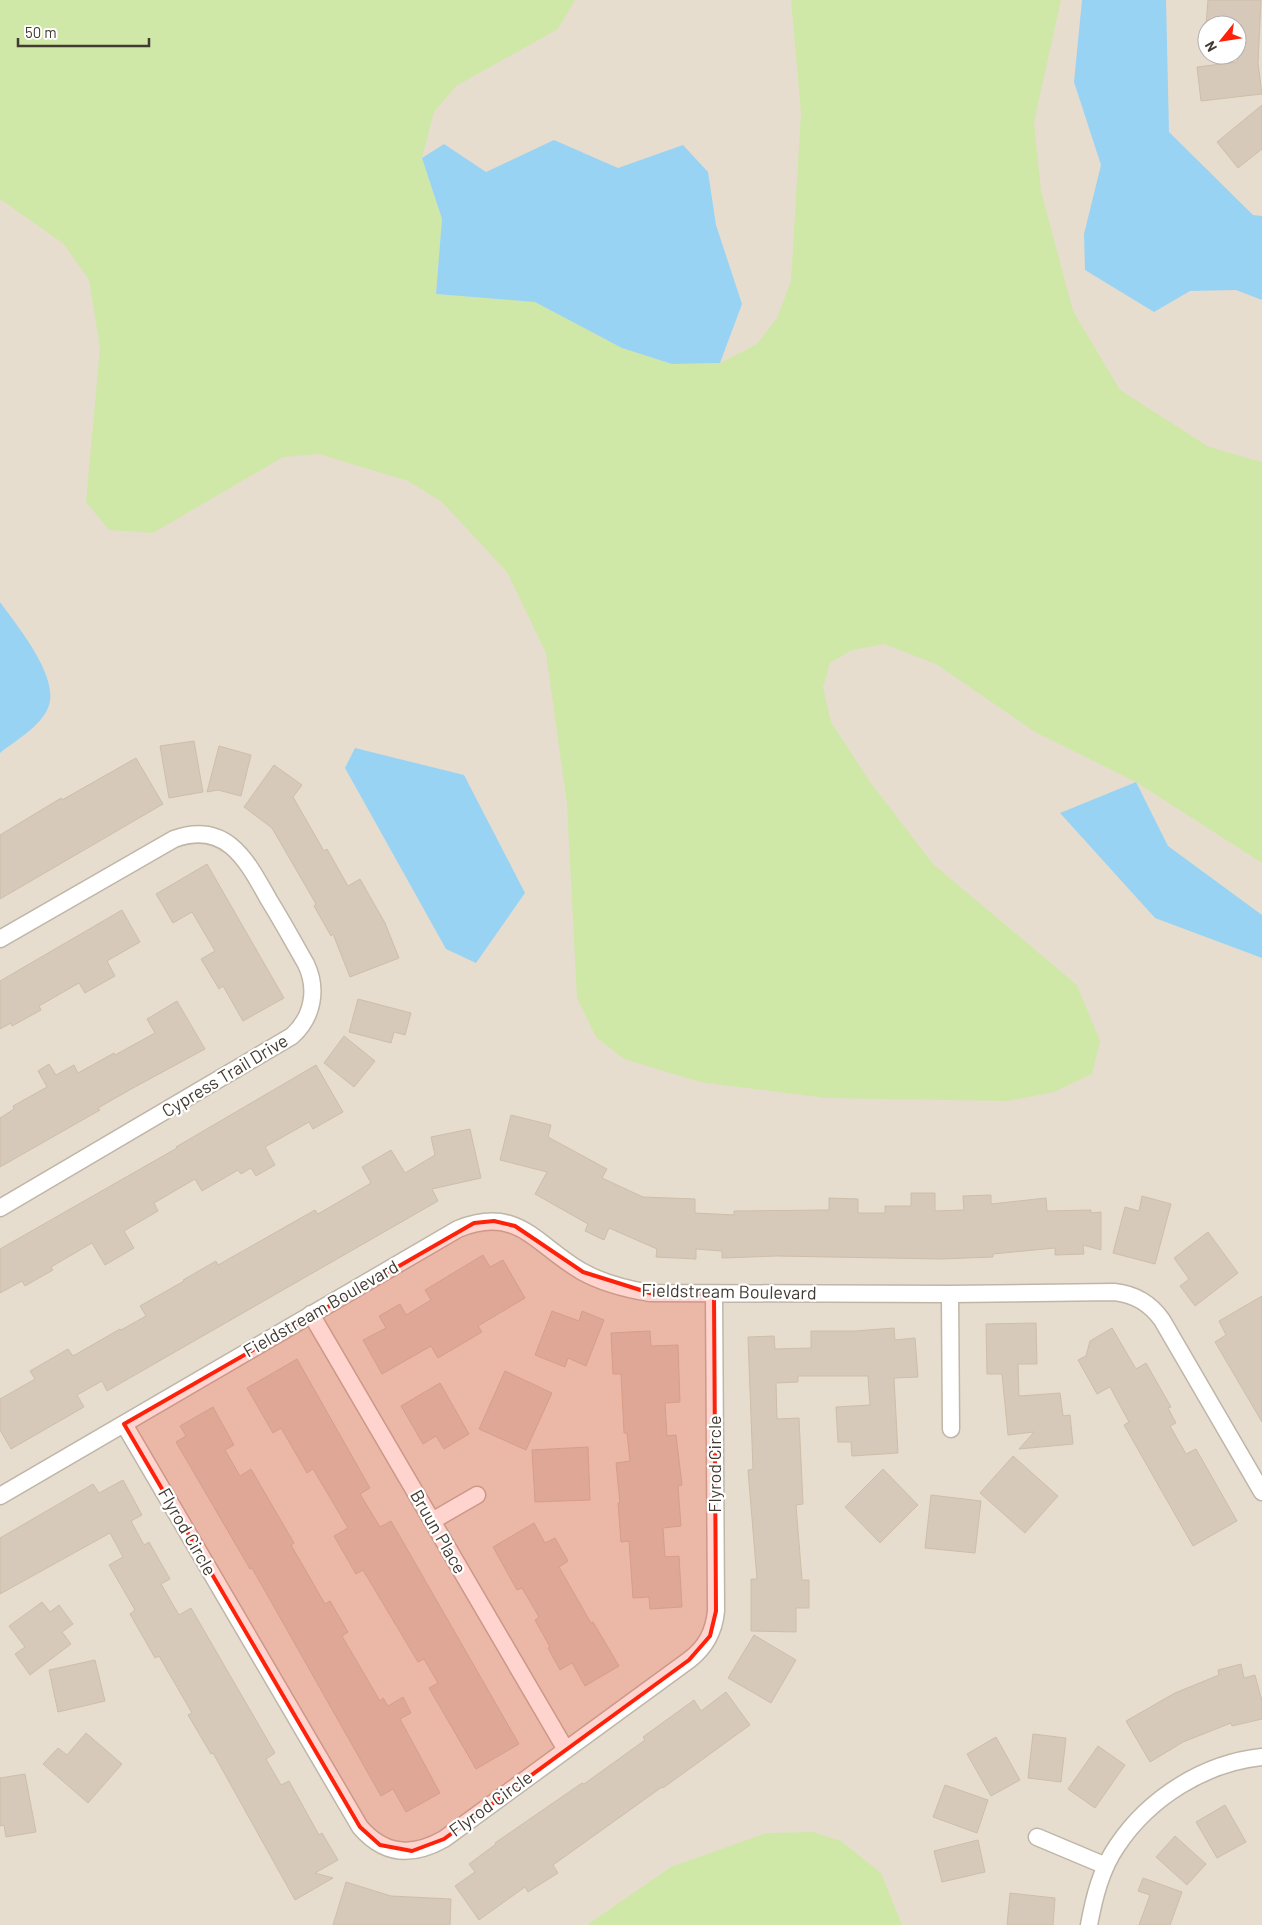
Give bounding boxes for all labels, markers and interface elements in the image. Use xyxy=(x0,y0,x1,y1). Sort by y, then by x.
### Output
scale bar xyxy=(18,15,149,47)
north arrow xyxy=(1197,15,1247,65)
text: 50 m xyxy=(25,23,57,41)
text: N xyxy=(1201,38,1220,55)
street label: Cypress Trail Drive xyxy=(157,1029,291,1121)
street label: Fieldstream Boulevard xyxy=(239,1255,402,1361)
street label: Fieldstream Boulevard xyxy=(641,1278,817,1304)
street label: Flyrod Circle xyxy=(703,1415,725,1513)
street label: Flyrod Circle xyxy=(154,1484,222,1579)
street label: Bruun Place xyxy=(406,1486,472,1577)
street label: Flyrod Circle xyxy=(445,1766,536,1841)

